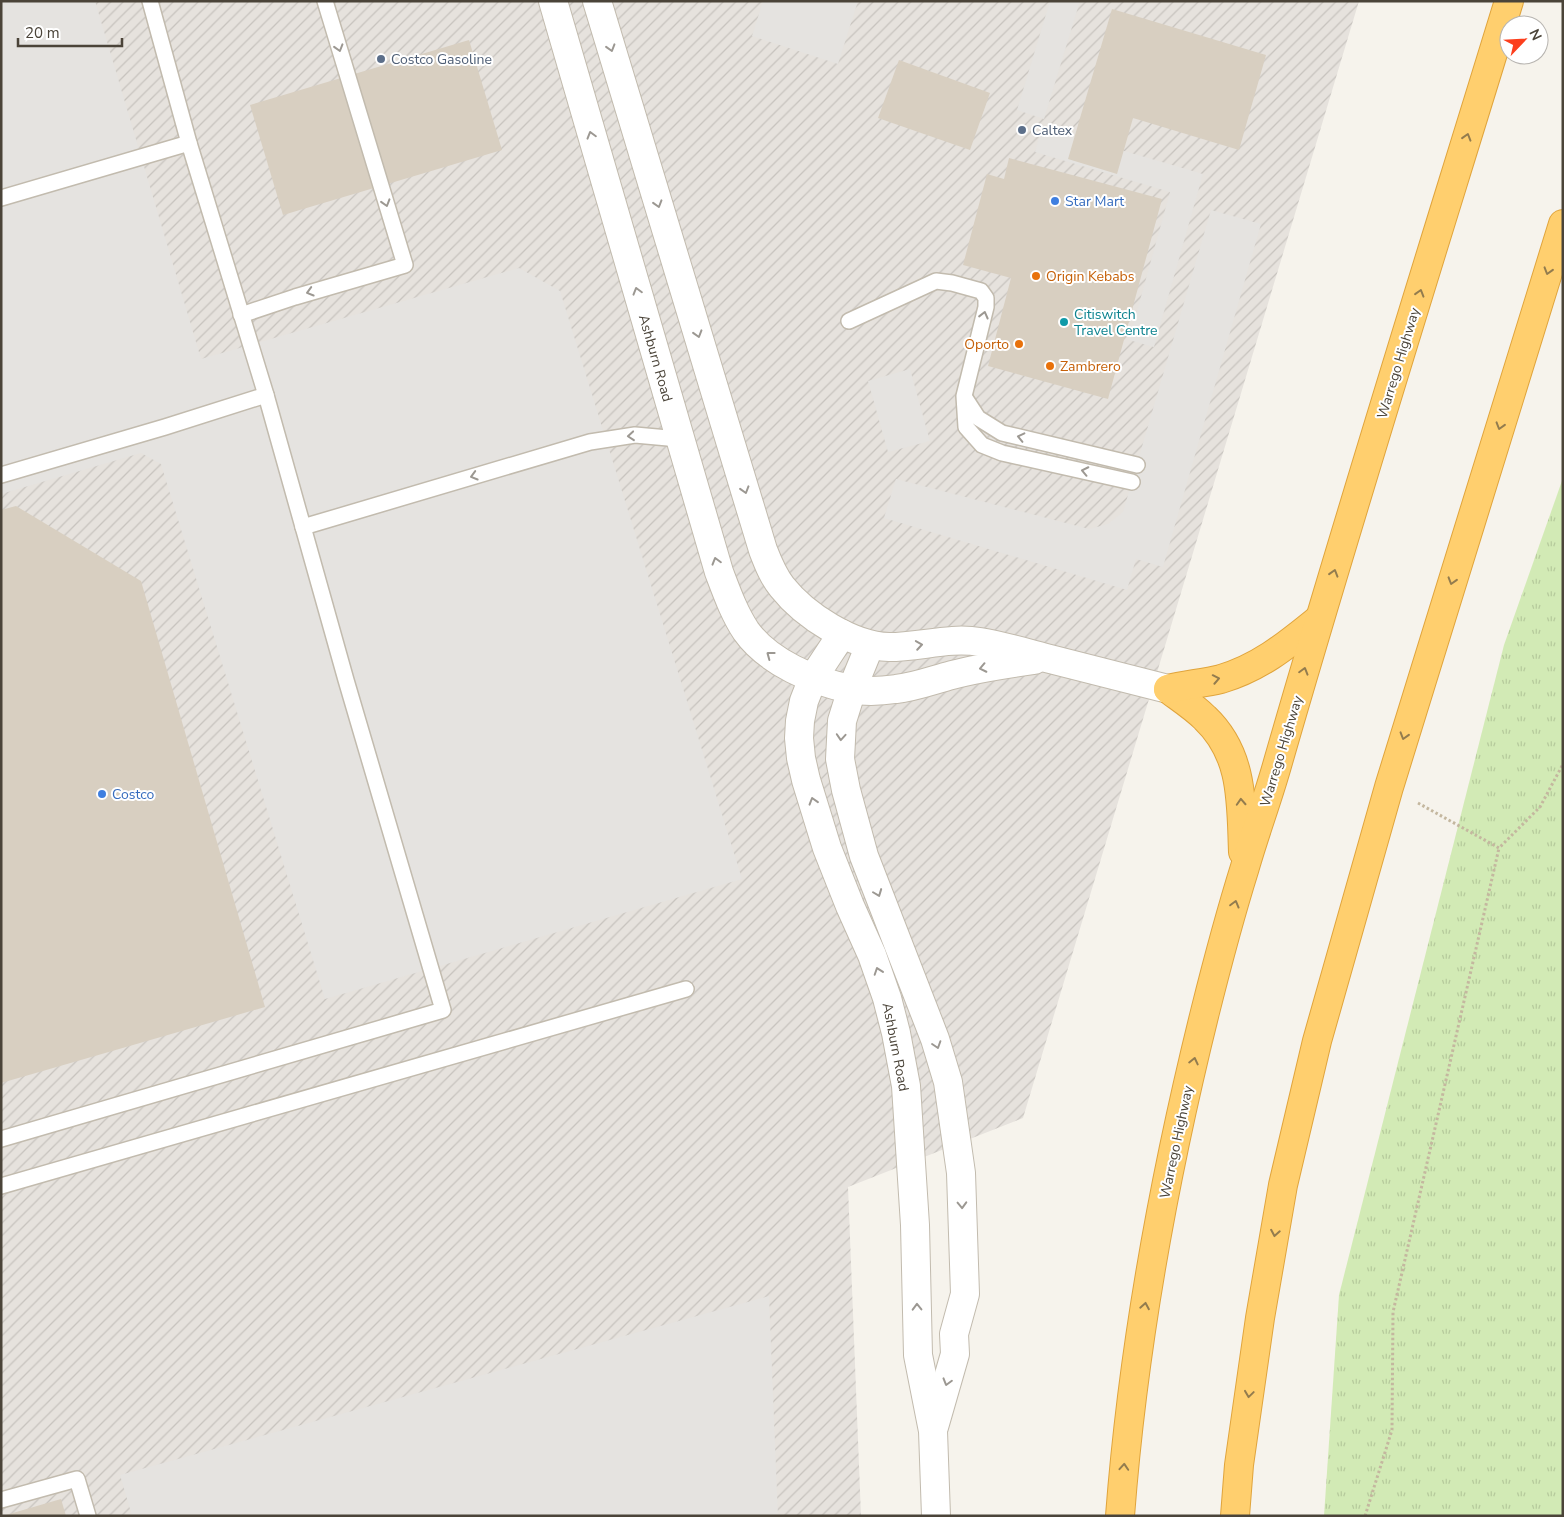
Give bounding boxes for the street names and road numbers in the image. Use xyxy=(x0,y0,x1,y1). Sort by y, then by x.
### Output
street label: Warrego Highway xyxy=(1373,305,1425,421)
street label: Ashburn Road xyxy=(634,312,677,404)
street label: Warrego Highway xyxy=(1256,693,1308,809)
street label: Ashburn Road xyxy=(878,1001,913,1093)
street label: Warrego Highway xyxy=(1155,1083,1198,1200)

